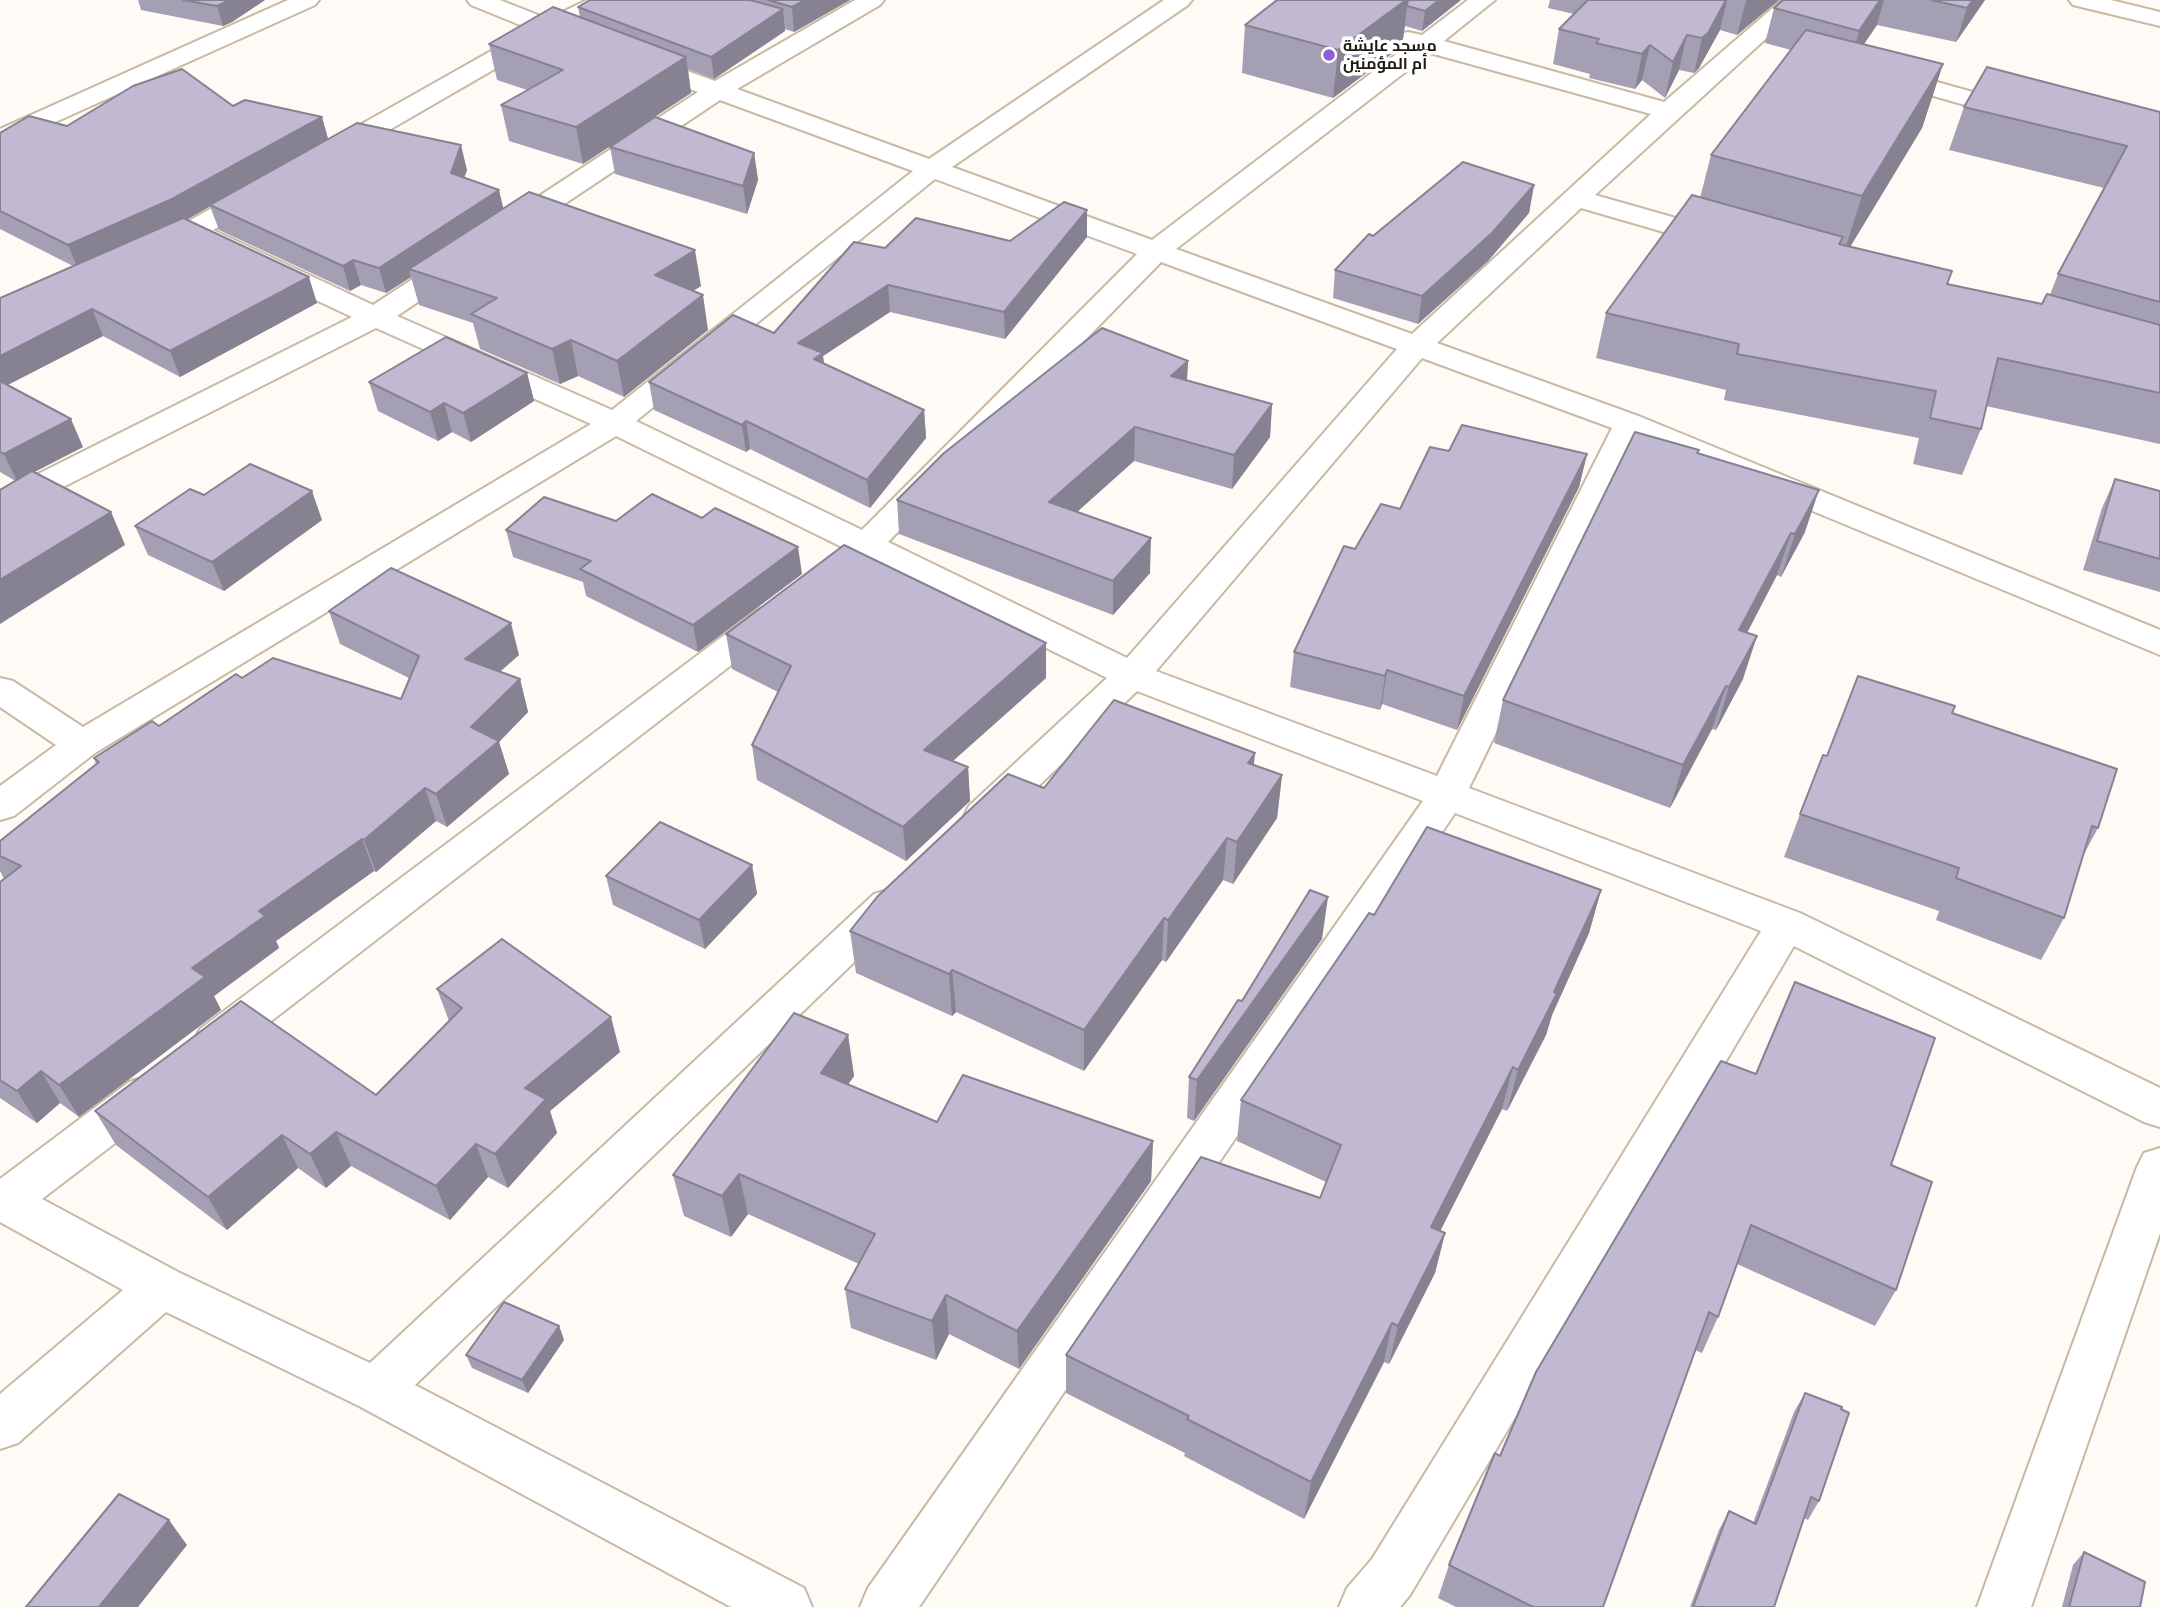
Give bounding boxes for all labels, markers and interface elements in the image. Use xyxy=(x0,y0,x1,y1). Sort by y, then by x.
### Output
place label: مسجد عايشة أم المؤمنين xyxy=(1343,36,1437,74)
marker: مسجد عايشة أم المؤمنين xyxy=(1321,47,1337,63)

